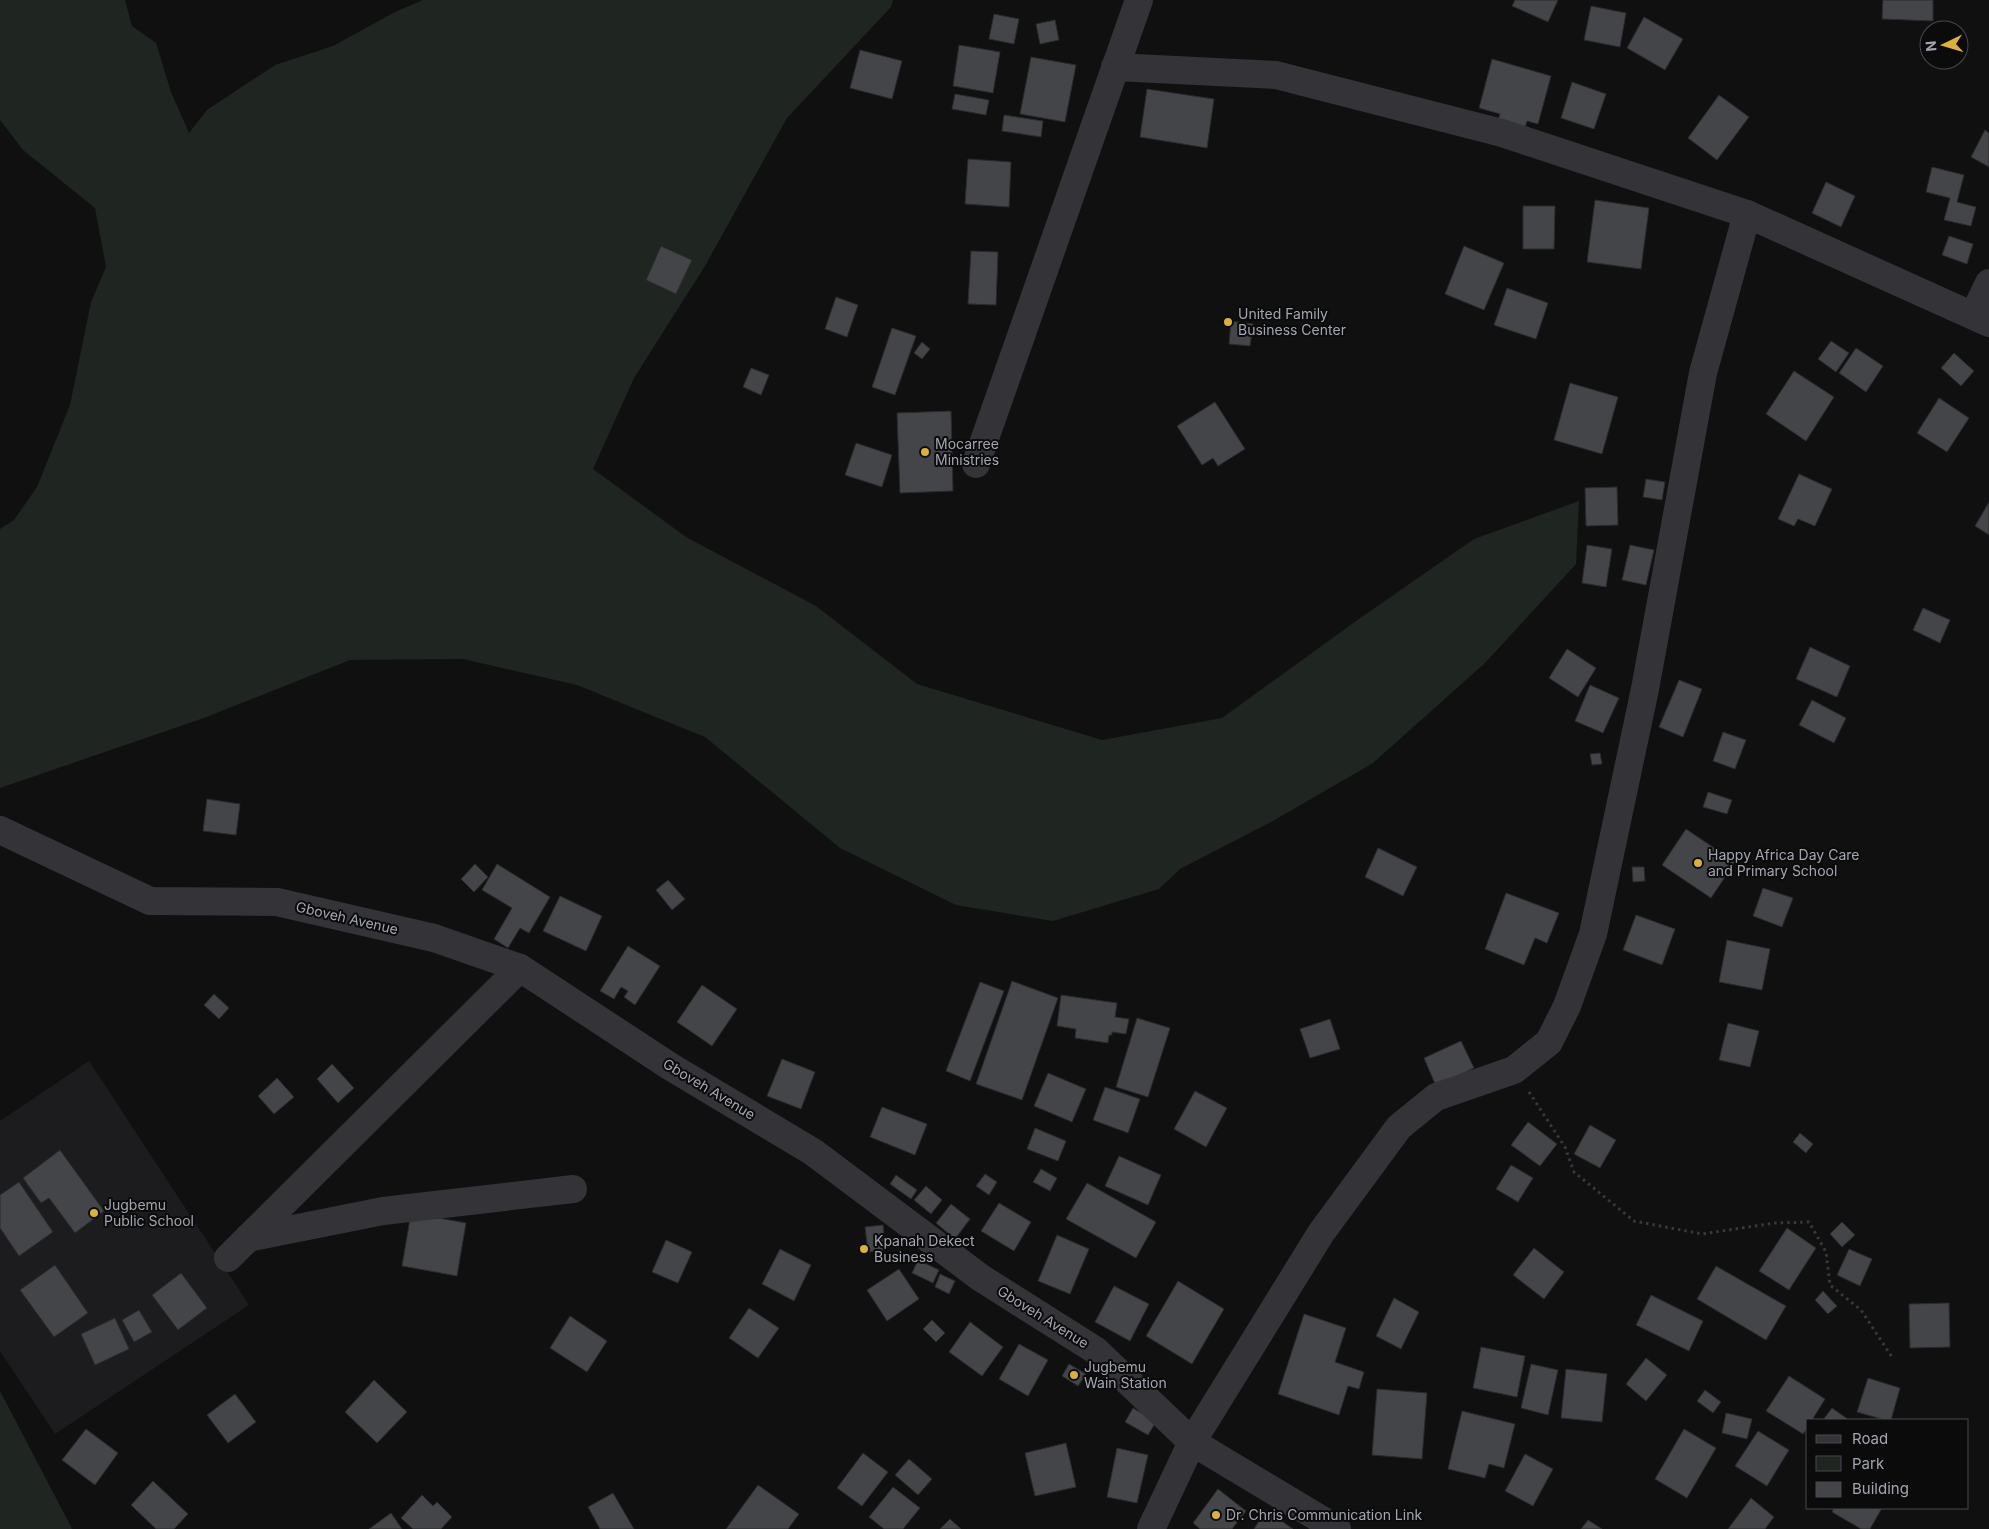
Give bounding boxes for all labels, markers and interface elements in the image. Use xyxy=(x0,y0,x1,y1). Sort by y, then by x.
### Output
north arrow xyxy=(1919,20,1969,70)
text: N xyxy=(1922,40,1939,52)
place label: United Family Business Center xyxy=(1238,305,1346,338)
marker: United Family Business Center xyxy=(1222,316,1234,328)
place label: Mocarree Ministries xyxy=(935,435,999,468)
marker: Mocarree Ministries xyxy=(919,446,931,458)
place label: Happy Africa Day Care and Primary School xyxy=(1708,846,1859,879)
marker: Happy Africa Day Care and Primary School xyxy=(1692,857,1704,869)
street label: Gboveh Avenue xyxy=(294,897,400,938)
street label: Gboveh Avenue xyxy=(660,1054,758,1123)
place label: Jugbemu Public School xyxy=(104,1196,194,1229)
marker: Jugbemu Public School xyxy=(88,1207,100,1219)
place label: Kpanah Dekect Business xyxy=(874,1232,975,1265)
marker: Kpanah Dekect Business xyxy=(858,1243,870,1255)
street label: Gboveh Avenue xyxy=(995,1282,1092,1351)
place label: Jugbemu Wain Station xyxy=(1084,1358,1167,1391)
marker: Jugbemu Wain Station xyxy=(1068,1369,1080,1381)
legend xyxy=(1806,1419,1969,1509)
text: Road xyxy=(1852,1429,1888,1448)
text: Park xyxy=(1852,1454,1885,1473)
text: Building xyxy=(1852,1479,1909,1498)
place label: Dr. Chris Communication Link xyxy=(1226,1506,1422,1523)
marker: Dr. Chris Communication Link xyxy=(1210,1509,1222,1521)

